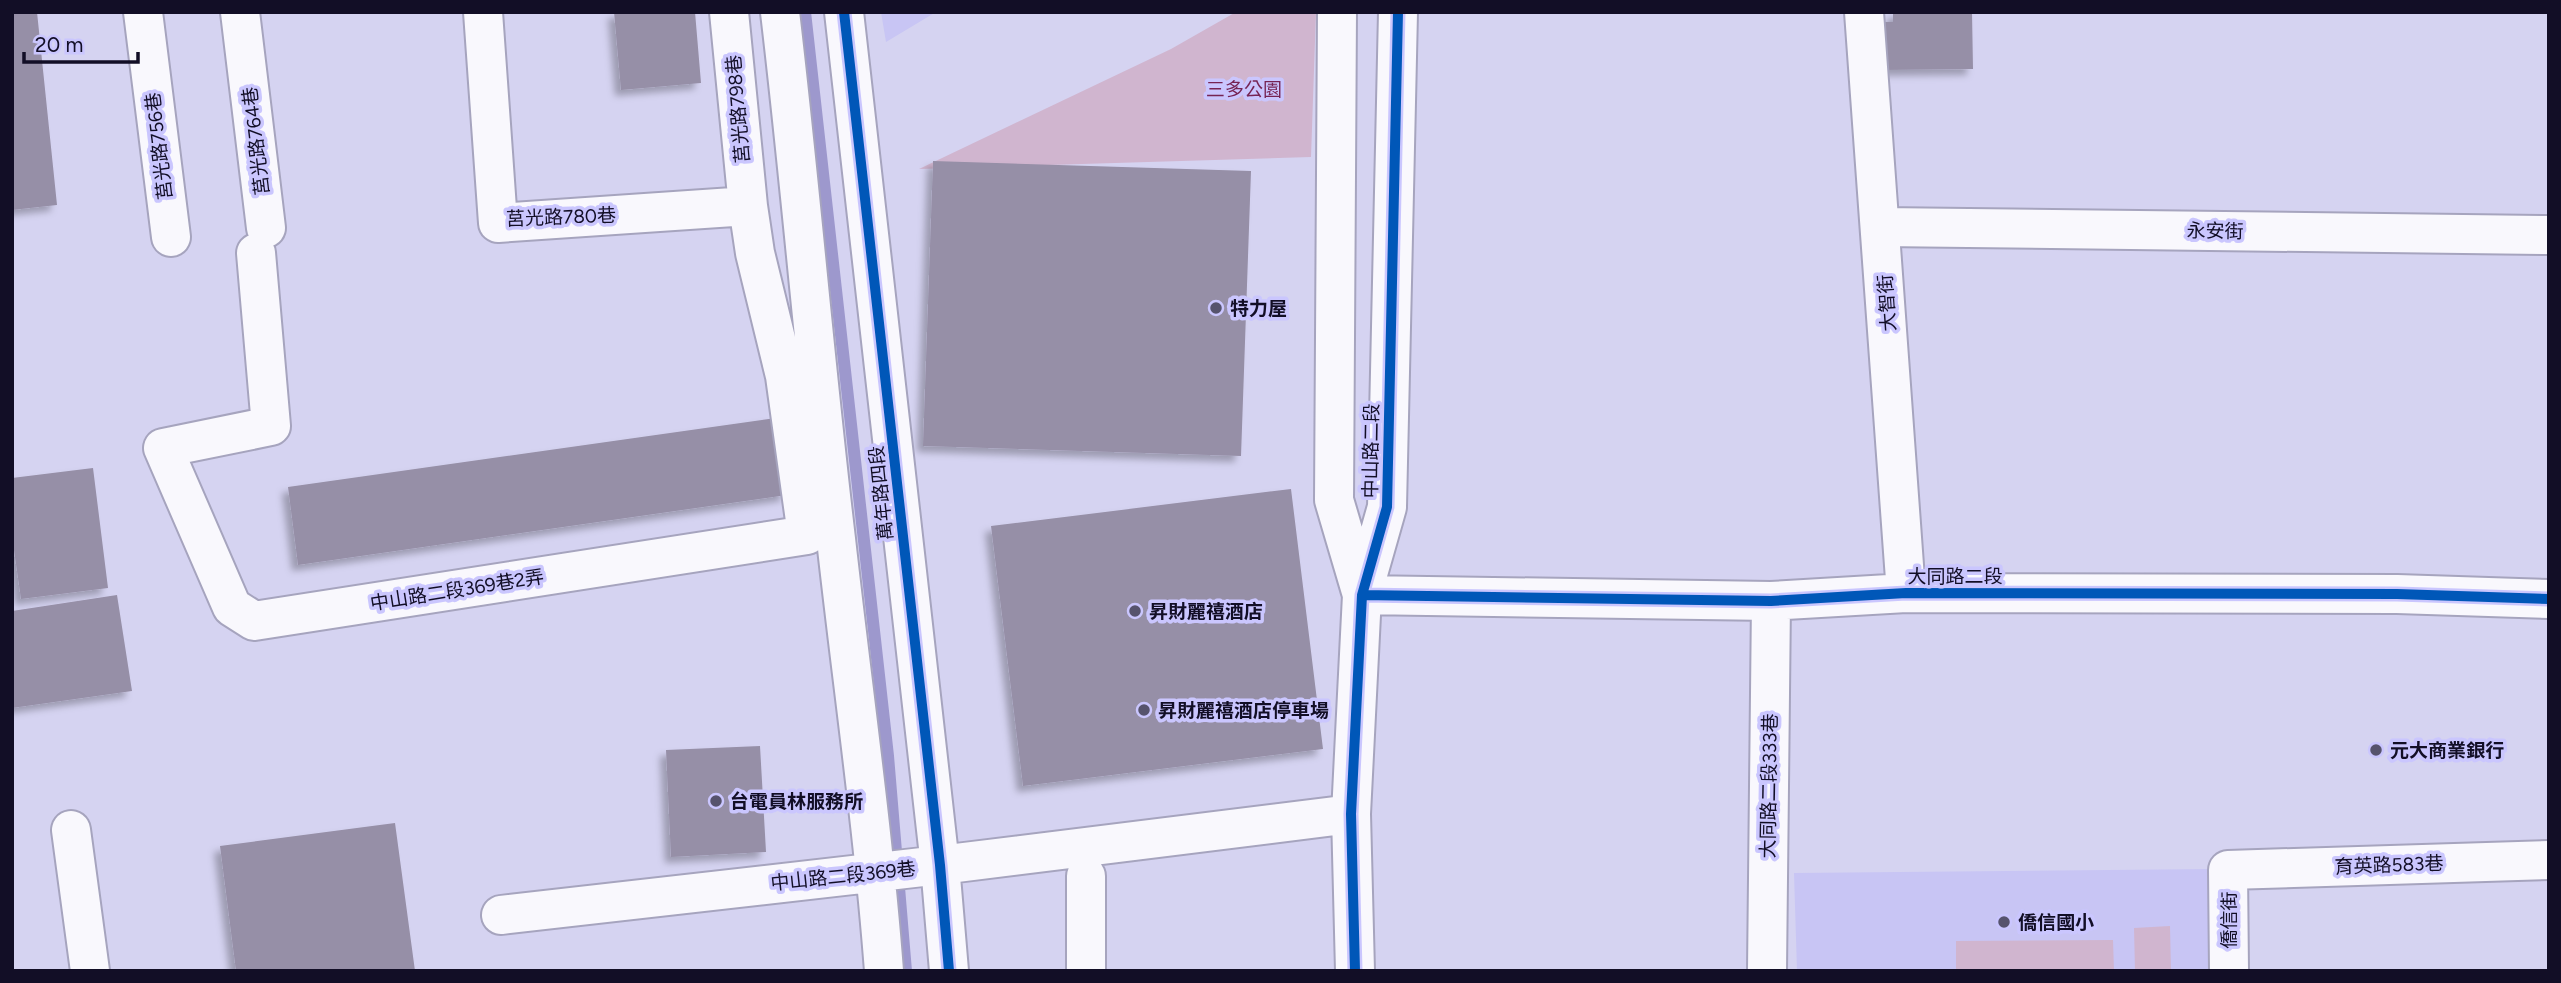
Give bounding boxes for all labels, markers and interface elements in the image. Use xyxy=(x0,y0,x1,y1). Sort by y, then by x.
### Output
scale bar xyxy=(24,21,138,65)
text: 20 m xyxy=(35,32,83,57)
street label: 莒光路798巷 xyxy=(722,54,754,164)
park label: 三多公園 xyxy=(1206,78,1282,101)
street label: 莒光路764巷 xyxy=(238,86,274,196)
street label: 莒光路756巷 xyxy=(141,91,177,201)
street label: 莒光路780巷 xyxy=(506,204,616,230)
street label: 永安街 xyxy=(2186,219,2244,243)
street label: 大智街 xyxy=(1874,274,1900,332)
place label: 特力屋 xyxy=(1230,297,1287,320)
marker: 特力屋 xyxy=(1208,300,1224,316)
street label: 中山路二段 xyxy=(1359,403,1383,499)
street label: 萬年路四段 xyxy=(865,445,897,541)
street label: 中山路二段369巷2弄 xyxy=(369,565,545,615)
street label: 大同路二段 xyxy=(1907,565,2003,588)
place label: 昇財麗禧酒店 xyxy=(1149,600,1263,623)
marker: 昇財麗禧酒店 xyxy=(1127,603,1143,619)
place label: 昇財麗禧酒店停車場 xyxy=(1158,699,1329,722)
marker: 昇財麗禧酒店停車場 xyxy=(1136,702,1152,718)
street label: 大同路二段333巷 xyxy=(1756,713,1782,859)
place label: 元大商業銀行 xyxy=(2390,739,2504,762)
marker: 元大商業銀行 xyxy=(2368,742,2384,758)
place label: 台電員林服務所 xyxy=(730,790,863,813)
marker: 台電員林服務所 xyxy=(708,793,724,809)
street label: 育英路583巷 xyxy=(2334,852,2444,878)
street label: 中山路二段369巷 xyxy=(769,857,917,895)
street label: 僑信街 xyxy=(2218,891,2241,949)
place label: 僑信國小 xyxy=(2018,911,2094,934)
marker: 僑信國小 xyxy=(1996,914,2012,930)

